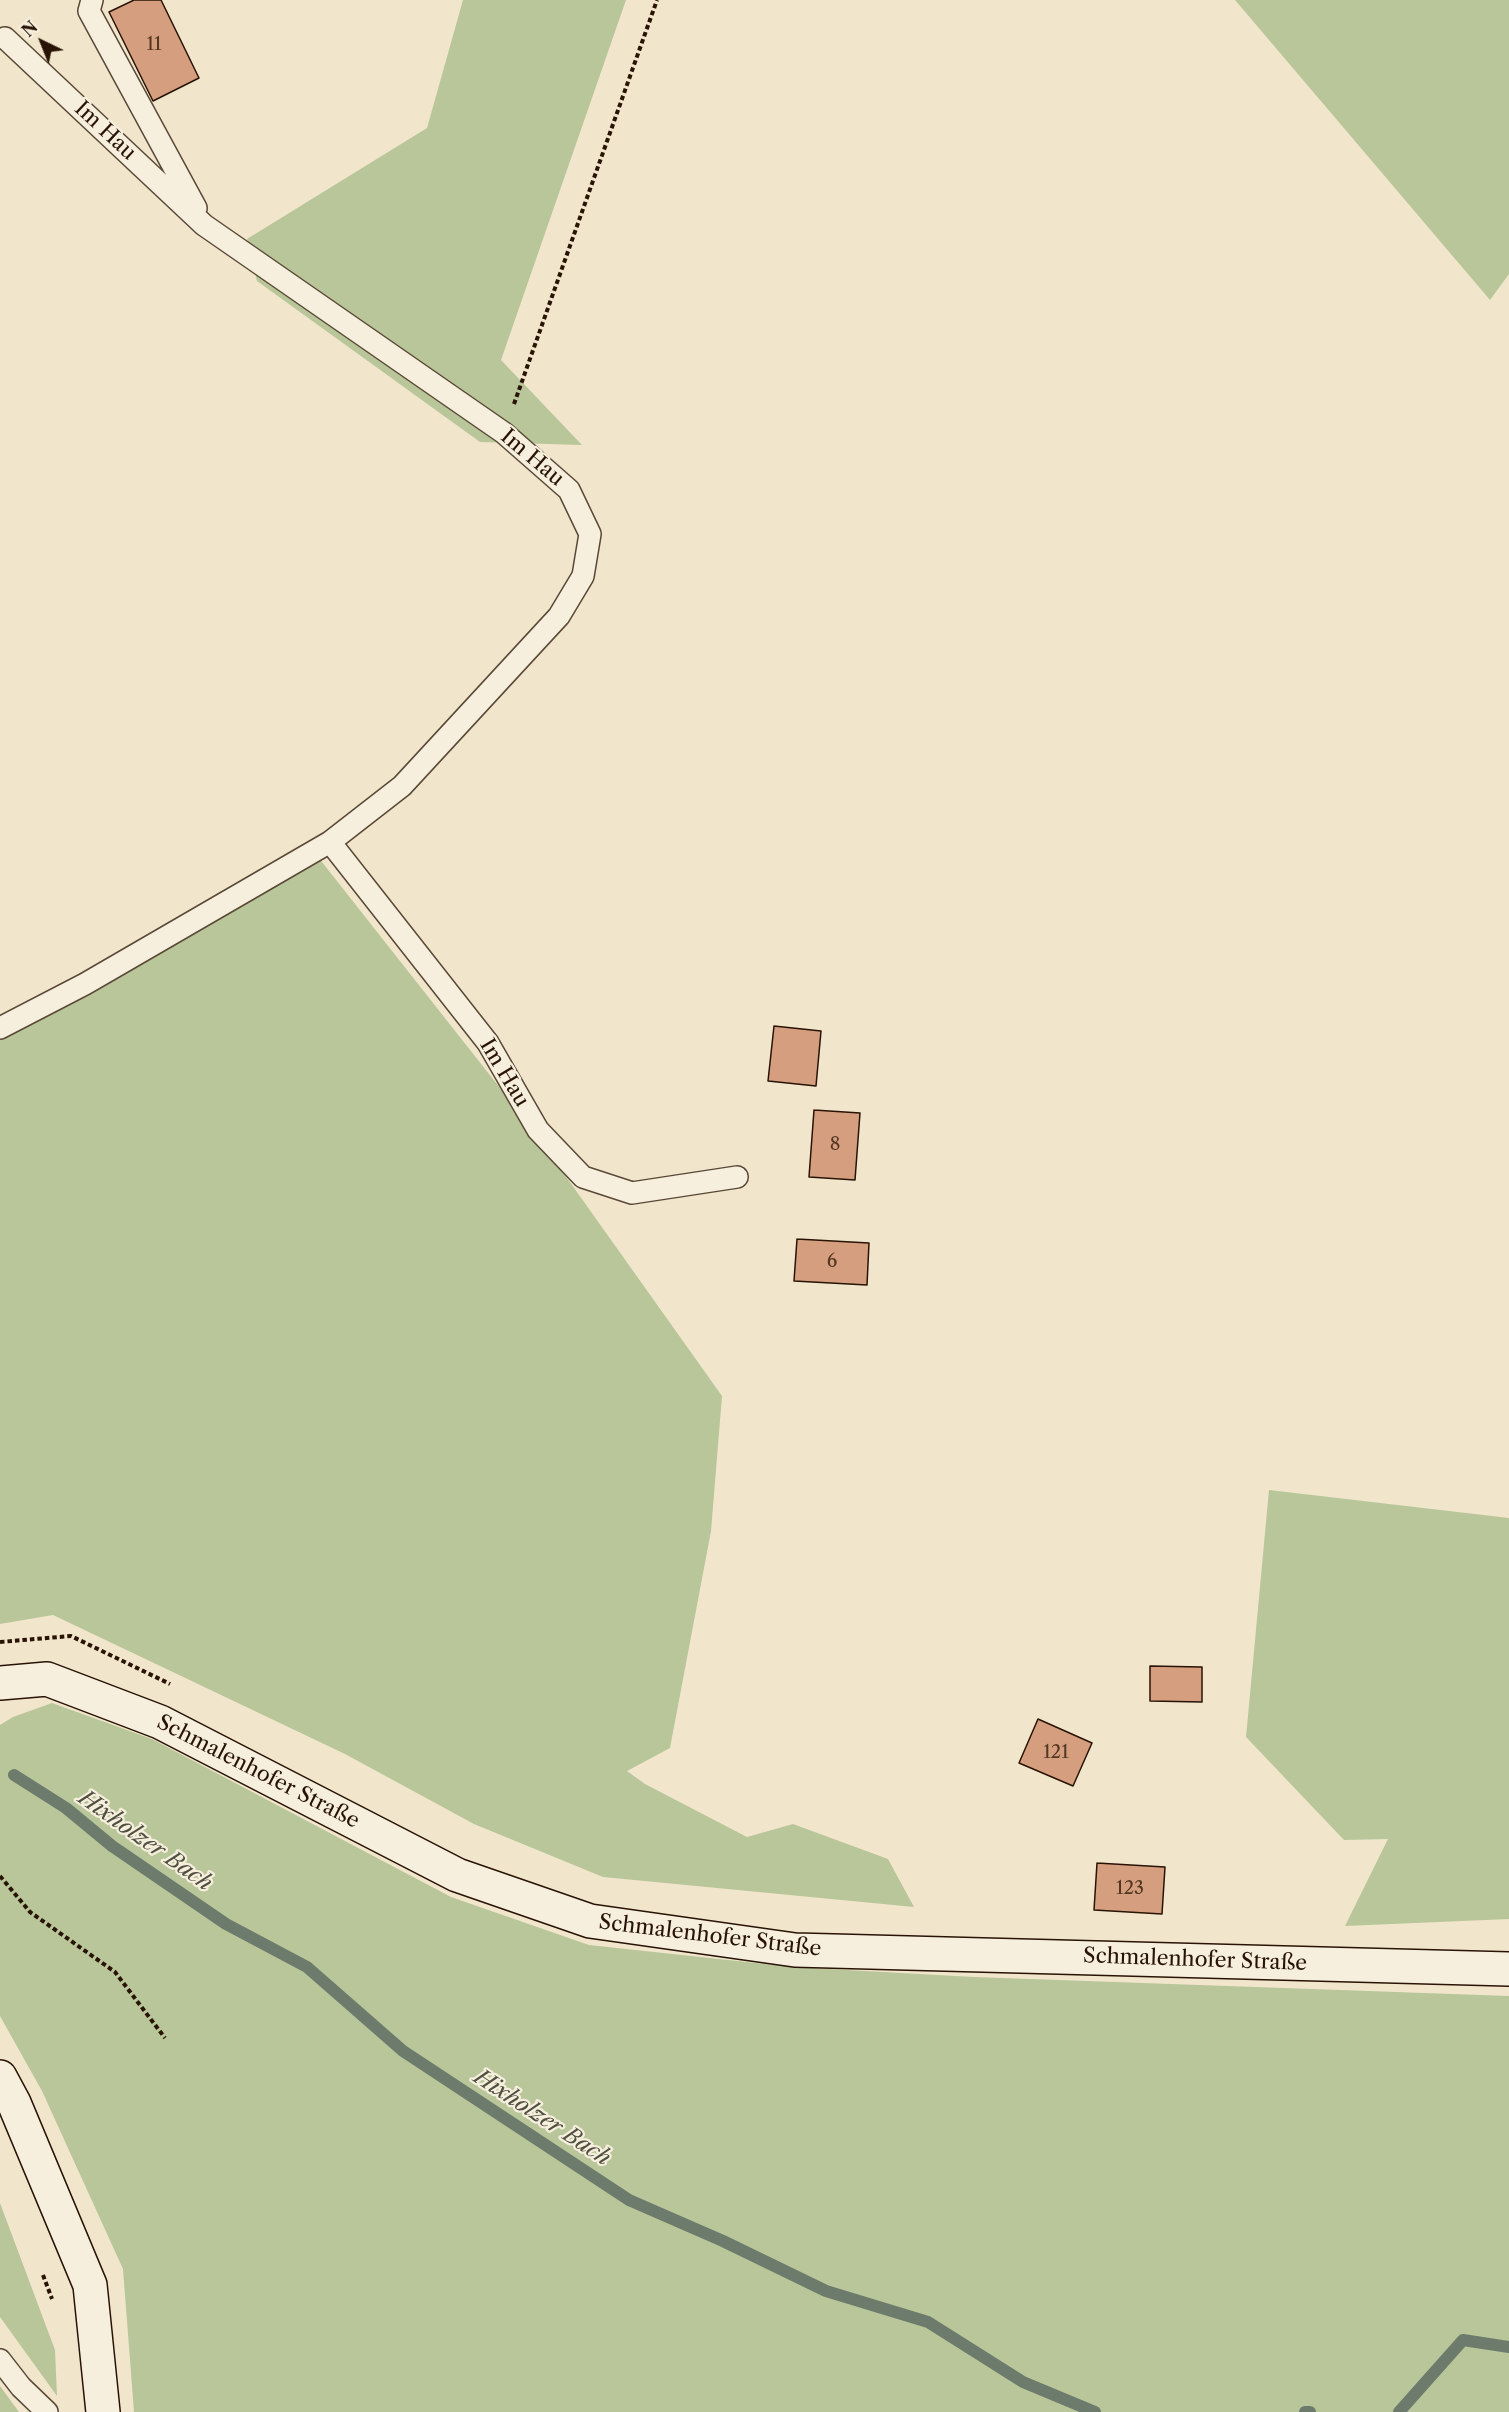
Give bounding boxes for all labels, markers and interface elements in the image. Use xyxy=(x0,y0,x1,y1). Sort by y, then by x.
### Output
north arrow xyxy=(12,12,72,72)
text: N xyxy=(18,17,42,41)
house number: 11 xyxy=(146,34,162,56)
street label: Im Hau xyxy=(69,96,141,166)
street label: Im Hau xyxy=(495,424,569,492)
street label: Im Hau xyxy=(474,1034,534,1112)
house number: 8 xyxy=(830,1134,840,1156)
house number: 6 xyxy=(827,1251,837,1273)
street label: Schmalenhofer Straße xyxy=(152,1710,364,1834)
house number: 121 xyxy=(1043,1742,1069,1764)
water label: Hixholzer Bach xyxy=(73,1785,217,1897)
house number: 123 xyxy=(1116,1878,1144,1900)
street label: Schmalenhofer Straße xyxy=(597,1910,823,1962)
street label: Schmalenhofer Straße xyxy=(1083,1943,1307,1977)
water label: Hixholzer Bach xyxy=(469,2064,615,2172)

